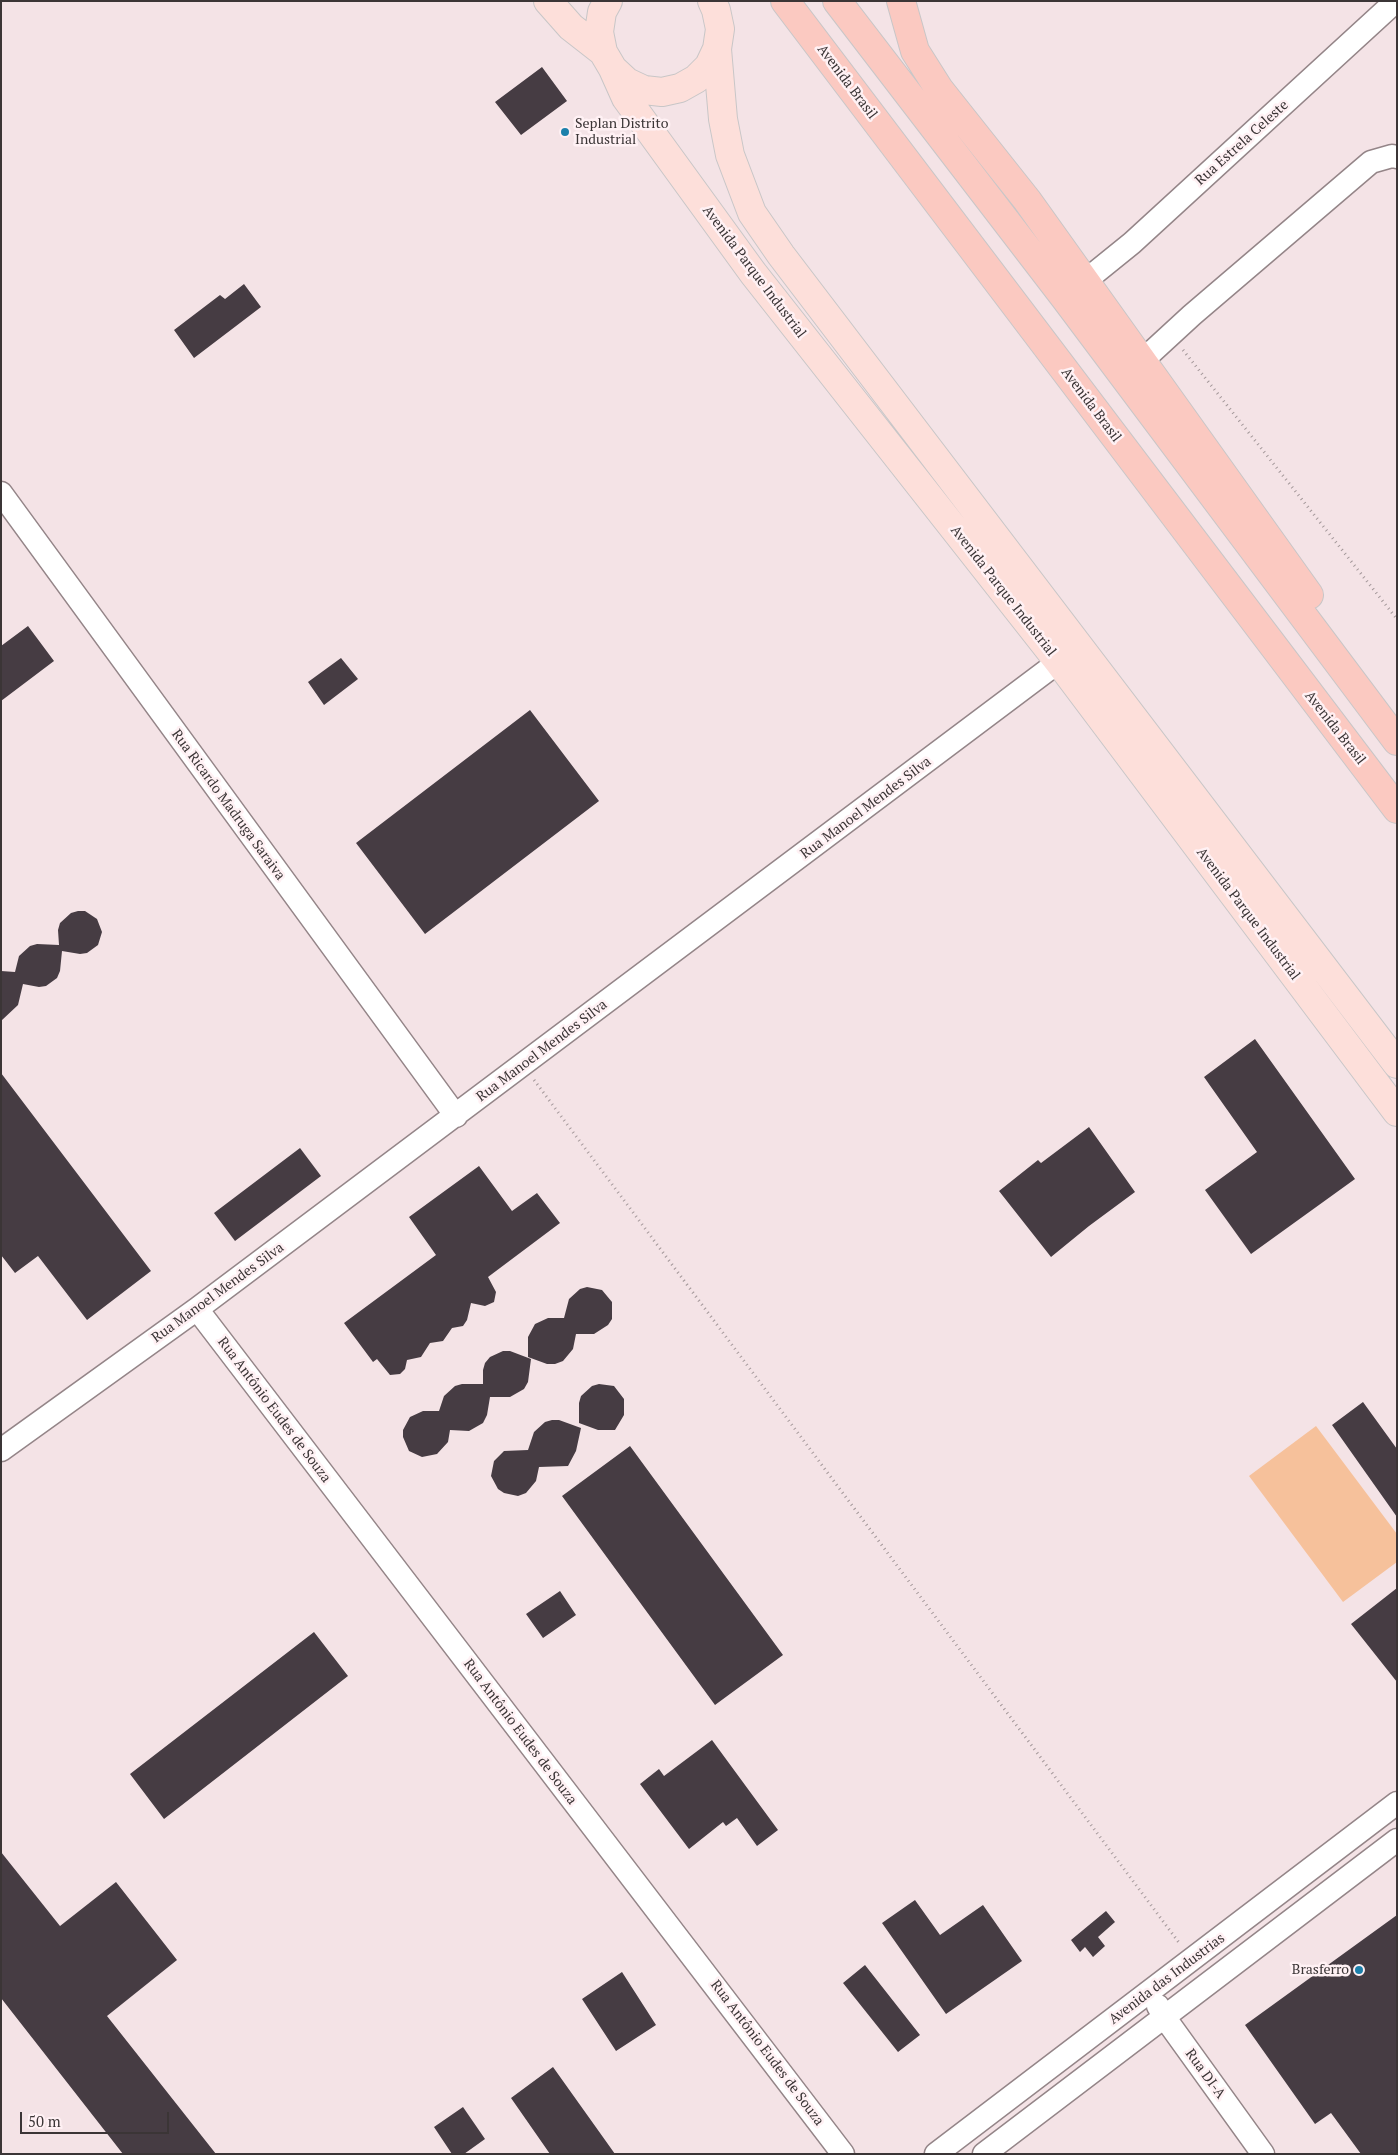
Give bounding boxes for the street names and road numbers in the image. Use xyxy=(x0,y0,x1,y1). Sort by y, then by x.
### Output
street label: Avenida Brasil xyxy=(814,42,880,122)
street label: Rua Estrela Celeste xyxy=(1192,97,1292,189)
street label: Avenida Parque Industrial xyxy=(699,203,809,341)
street label: Avenida Brasil xyxy=(1058,365,1124,445)
street label: Avenida Parque Industrial xyxy=(947,522,1059,660)
street label: Avenida Brasil xyxy=(1301,688,1369,768)
street label: Rua Ricardo Madruga Saraiva xyxy=(168,726,288,884)
street label: Rua Manoel Mendes Silva xyxy=(797,753,935,863)
street label: Avenida Parque Industrial xyxy=(1193,845,1303,983)
street label: Rua Manoel Mendes Silva xyxy=(473,996,611,1106)
street label: Rua Manoel Mendes Silva xyxy=(149,1239,287,1347)
street label: Rua Antônio Eudes de Souza xyxy=(214,1334,334,1486)
street label: Rua Antônio Eudes de Souza xyxy=(460,1656,580,1808)
street label: Avenida das Industrias xyxy=(1106,1930,1228,2028)
street label: Rua Antônio Eudes de Souza xyxy=(707,1977,827,2129)
street label: Rua DI-A xyxy=(1181,2046,1229,2102)

